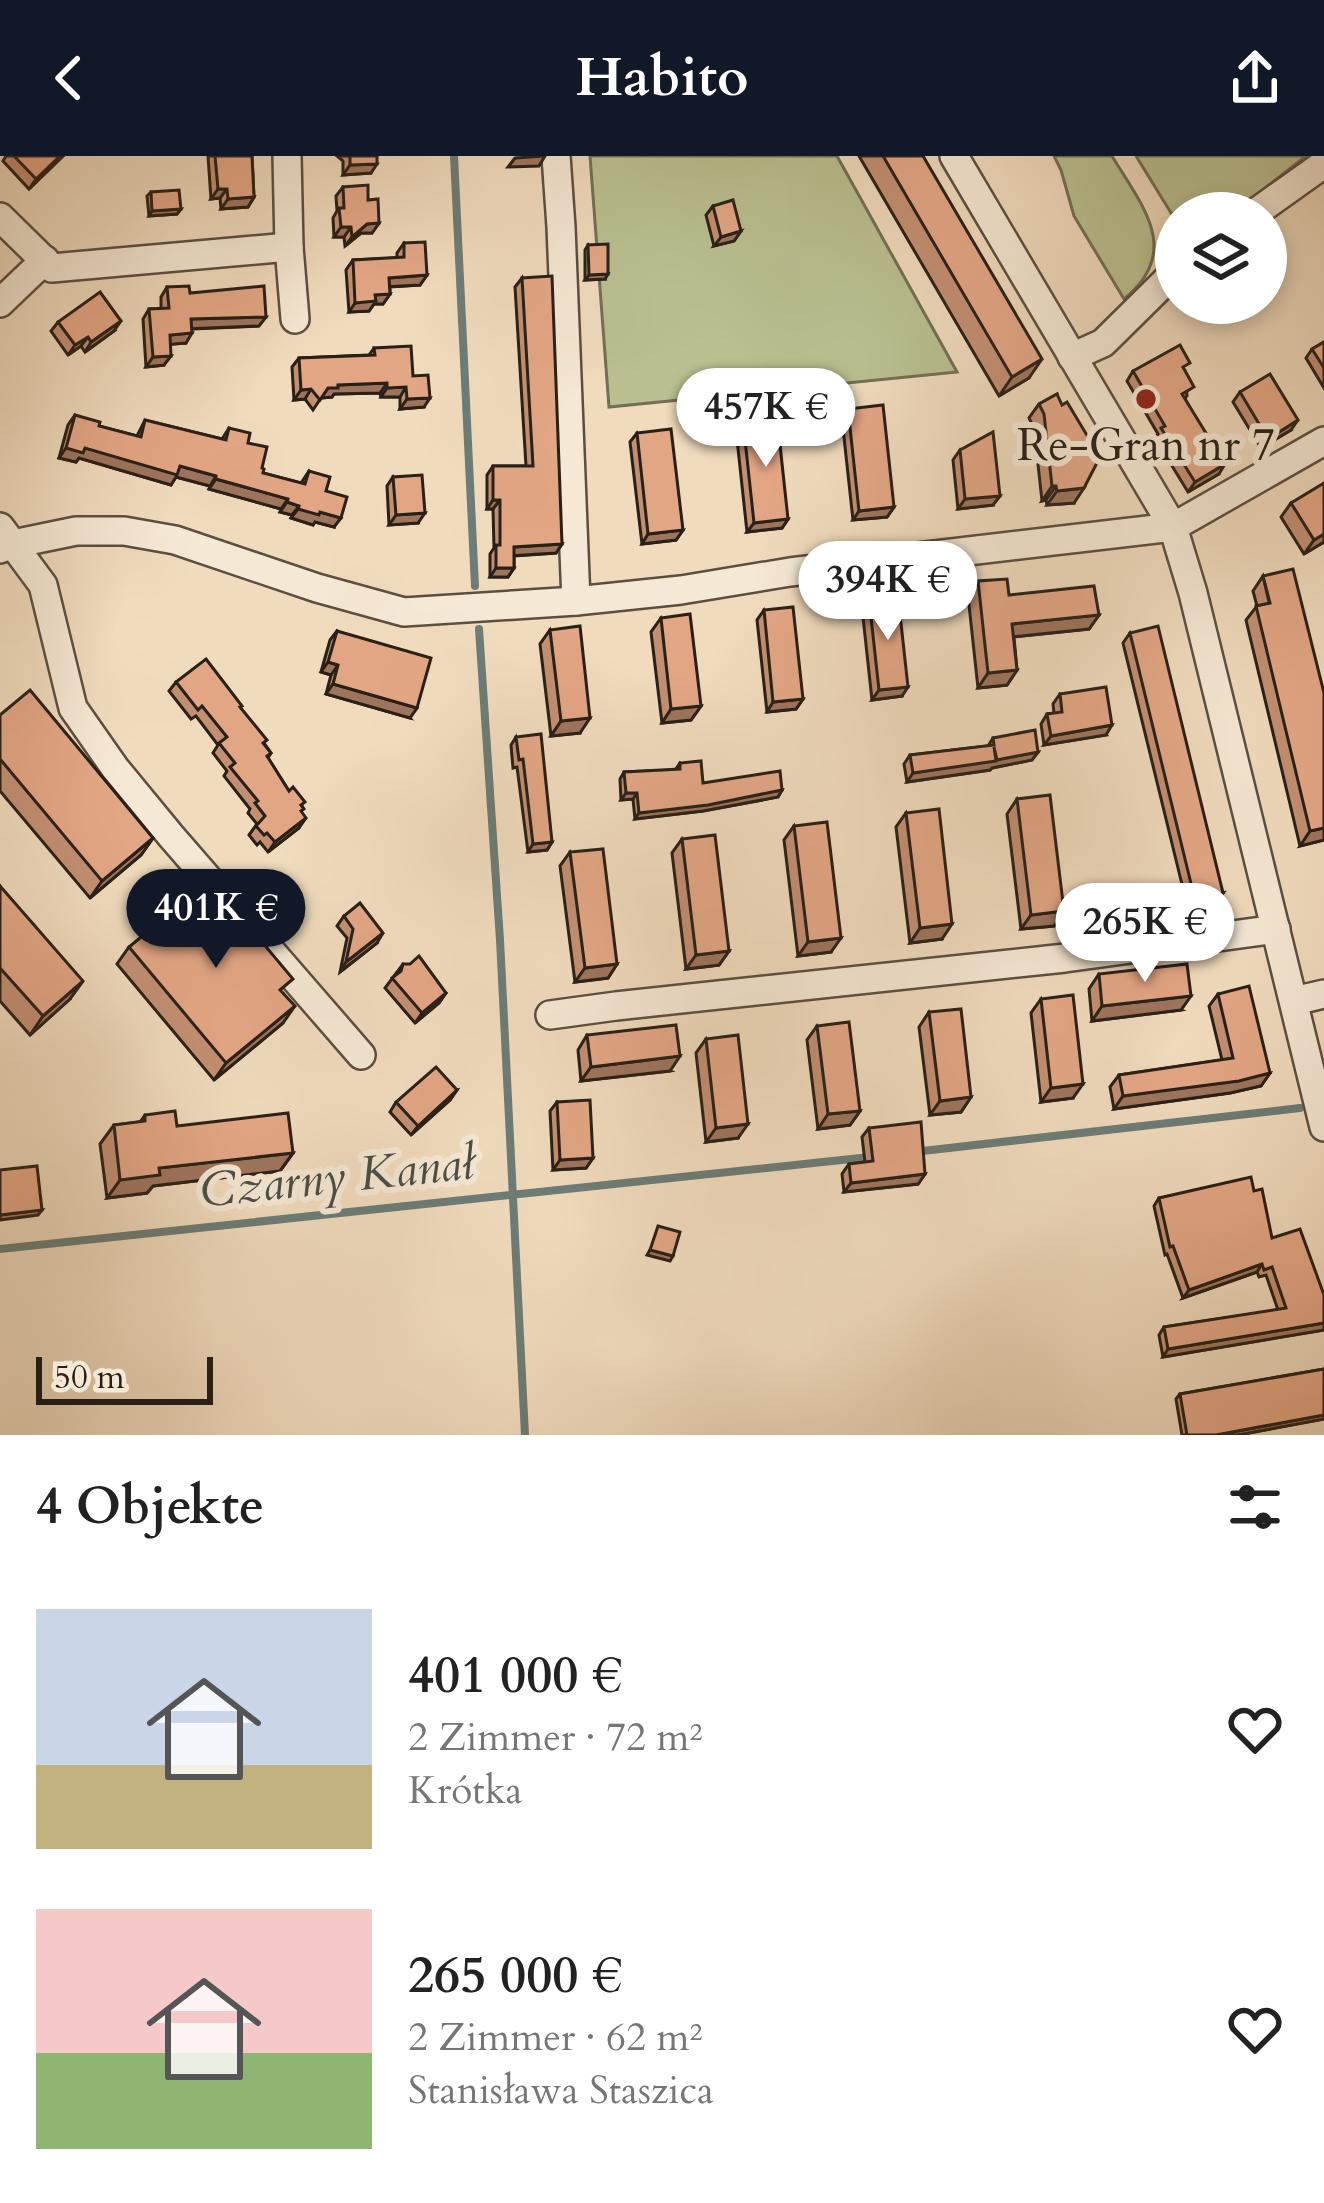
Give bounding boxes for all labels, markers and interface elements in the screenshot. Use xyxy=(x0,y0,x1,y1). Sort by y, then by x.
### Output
text: Habito xyxy=(575,42,749,115)
icon: back xyxy=(36,45,102,111)
icon: share xyxy=(1222,45,1288,111)
map controls xyxy=(1155,192,1287,324)
button: layers xyxy=(1155,192,1287,324)
pin: 457K € xyxy=(668,368,864,470)
text: 457K € xyxy=(703,380,829,433)
marker: Re-Gran nr 7 xyxy=(1133,386,1159,412)
place label: Re-Gran nr 7 xyxy=(1017,415,1275,476)
pin: 394K € xyxy=(790,541,986,643)
text: 394K € xyxy=(825,553,951,606)
pin: 401K € xyxy=(118,869,314,971)
text: 401K € xyxy=(153,881,279,934)
pin: 265K € xyxy=(1047,883,1243,985)
text: 265K € xyxy=(1082,895,1208,948)
water label: Czarny Kanał xyxy=(197,1130,482,1224)
scale bar xyxy=(36,1351,213,1404)
text: 50 m xyxy=(54,1355,125,1400)
text: 4 Objekte xyxy=(36,1472,264,1542)
icon: filters xyxy=(1222,1474,1288,1540)
text: 401 000 € xyxy=(408,1641,622,1711)
icon: home xyxy=(132,1657,276,1801)
icon: heart xyxy=(1222,1696,1288,1762)
text: 2 Zimmer · 72 m² xyxy=(408,1711,702,1764)
text: Krótka xyxy=(408,1764,522,1817)
text: 265 000 € xyxy=(408,1941,622,2011)
icon: home xyxy=(132,1957,276,2101)
icon: heart xyxy=(1222,1996,1288,2062)
text: 2 Zimmer · 62 m² xyxy=(408,2011,702,2064)
text: Stanisława Staszica xyxy=(408,2064,714,2117)

